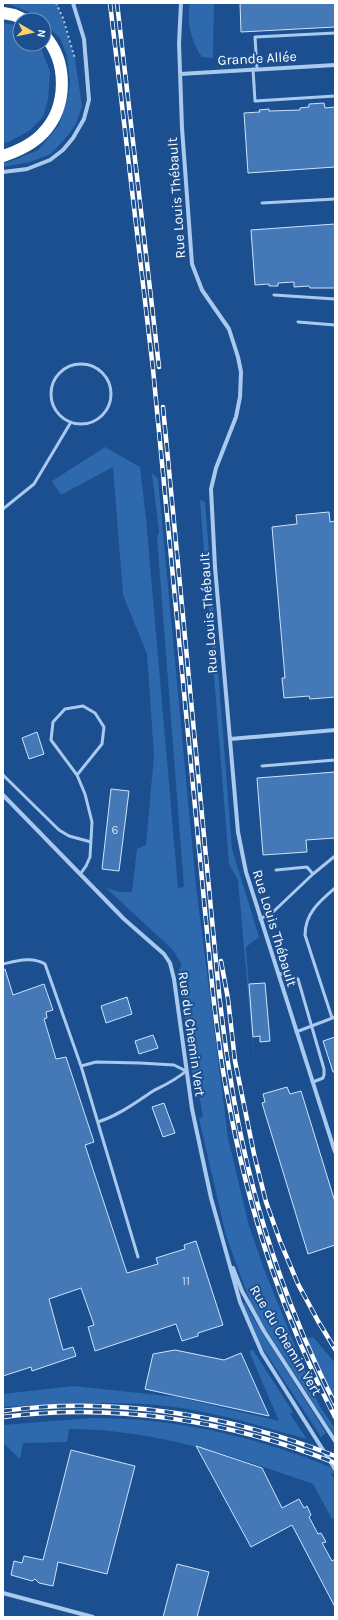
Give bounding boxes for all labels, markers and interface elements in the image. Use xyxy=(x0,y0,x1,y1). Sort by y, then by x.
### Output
north arrow xyxy=(12,12,52,52)
text: N xyxy=(34,29,48,38)
street label: Grande Allée xyxy=(217,48,297,69)
street label: Rue Louis Thébault xyxy=(164,137,189,259)
street label: Rue Louis Thébault xyxy=(196,552,221,674)
house number: 6 xyxy=(112,823,119,837)
street label: Rue Louis Thébault xyxy=(249,868,300,989)
street label: Rue du Chemin Vert xyxy=(174,971,209,1098)
house number: 11 xyxy=(182,1274,190,1288)
street label: Rue du Chemin Vert xyxy=(246,1282,325,1399)

